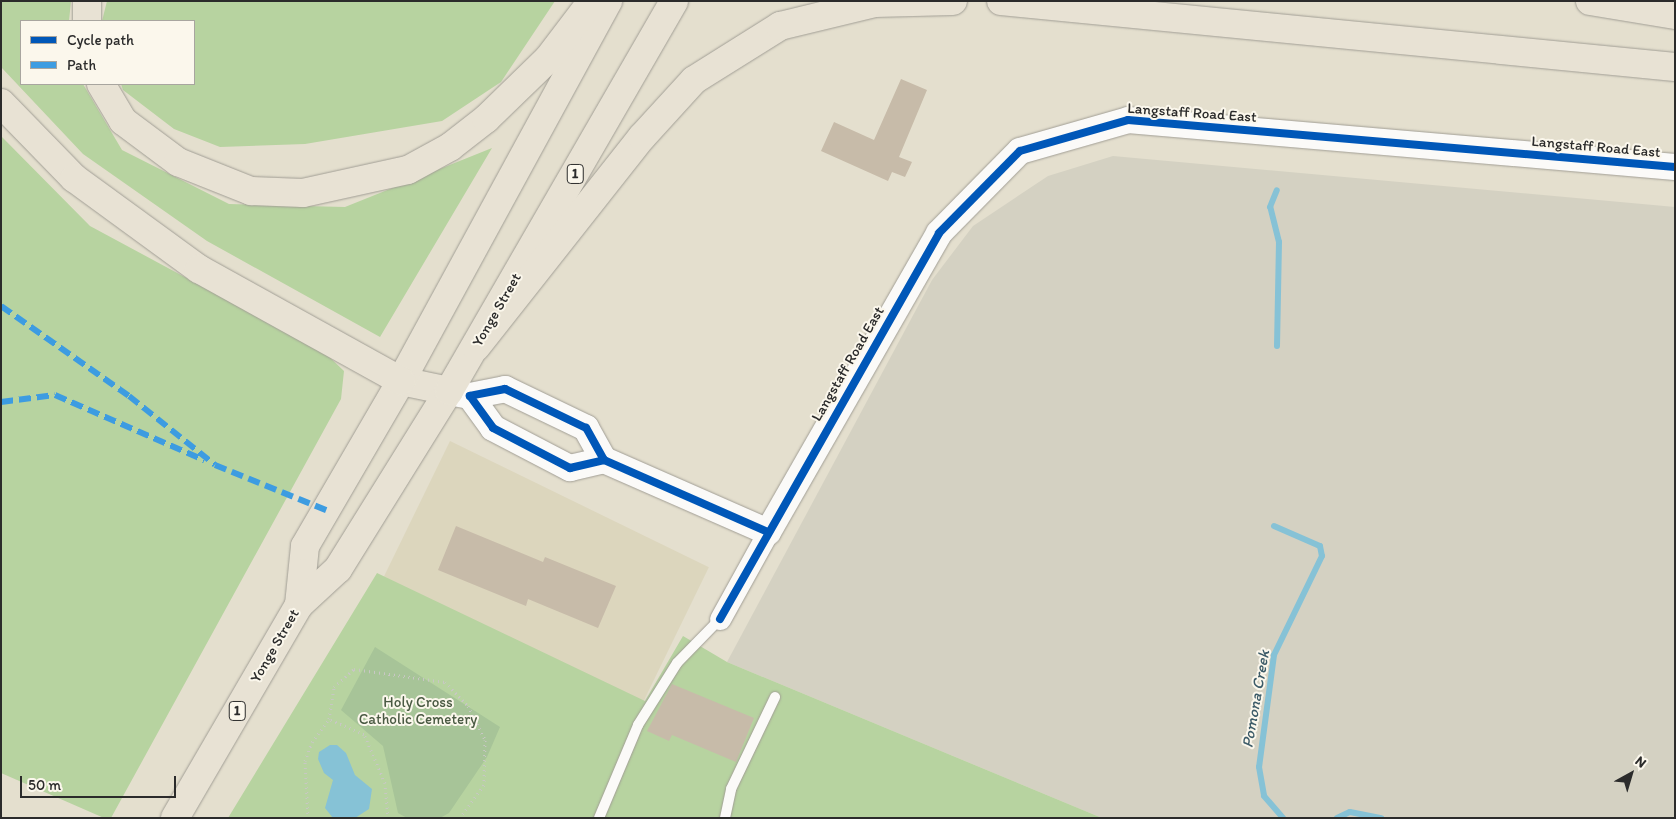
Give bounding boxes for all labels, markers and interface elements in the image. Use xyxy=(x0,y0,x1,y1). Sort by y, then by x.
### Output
legend xyxy=(20,20,195,85)
text: Cycle path xyxy=(67,31,134,49)
text: Path xyxy=(67,56,96,74)
street label: Langstaff Road East xyxy=(1127,100,1257,126)
street label: Langstaff Road East xyxy=(1531,132,1661,162)
road number: 1 xyxy=(566,162,584,185)
street label: Yonge Street xyxy=(469,270,525,350)
street label: Langstaff Road East xyxy=(808,303,888,425)
street label: Yonge Street xyxy=(247,606,303,686)
water label: Pomona Creek xyxy=(1238,649,1274,749)
park label: Holy Cross Catholic Cemetery xyxy=(358,693,478,728)
road number: 1 xyxy=(228,699,246,722)
north arrow xyxy=(1606,749,1656,799)
text: N xyxy=(1632,752,1650,772)
scale bar xyxy=(22,766,179,798)
text: 50 m xyxy=(28,776,61,794)

